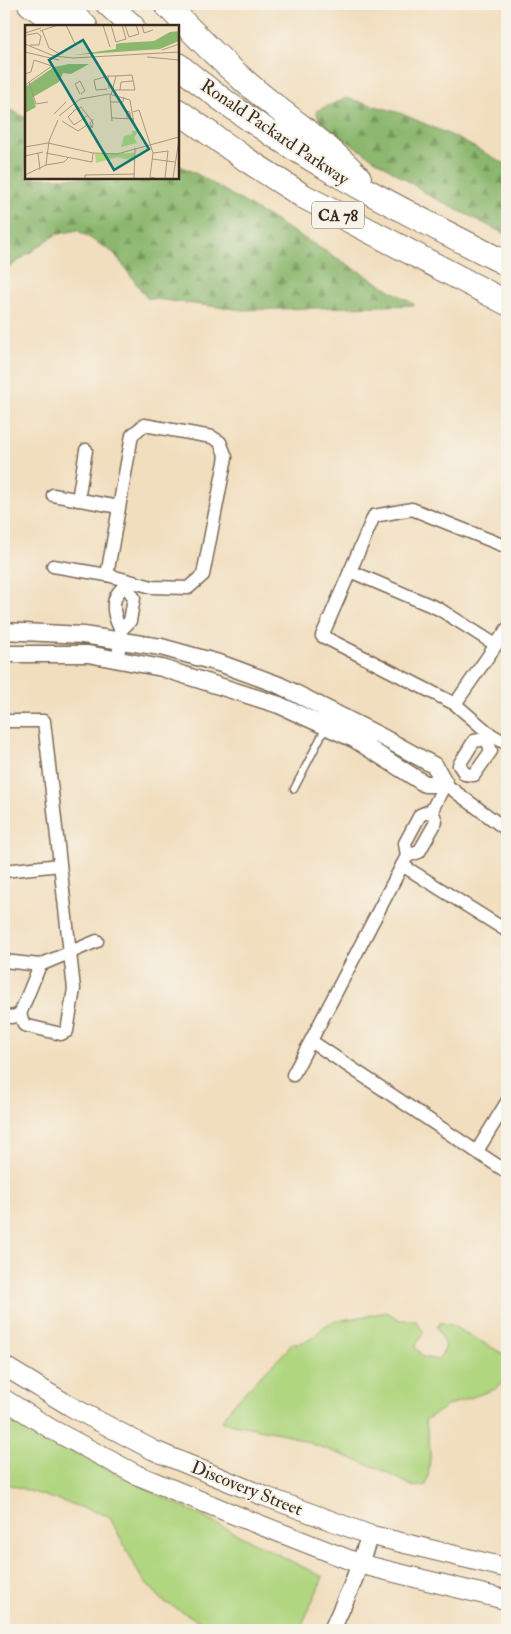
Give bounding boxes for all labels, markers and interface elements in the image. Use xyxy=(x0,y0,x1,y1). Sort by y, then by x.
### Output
inset map xyxy=(25,25,179,179)
street label: Ronald Packard Parkway xyxy=(196,74,354,191)
road number: CA 78 xyxy=(312,202,364,228)
street label: Discovery Street xyxy=(188,1456,306,1521)

